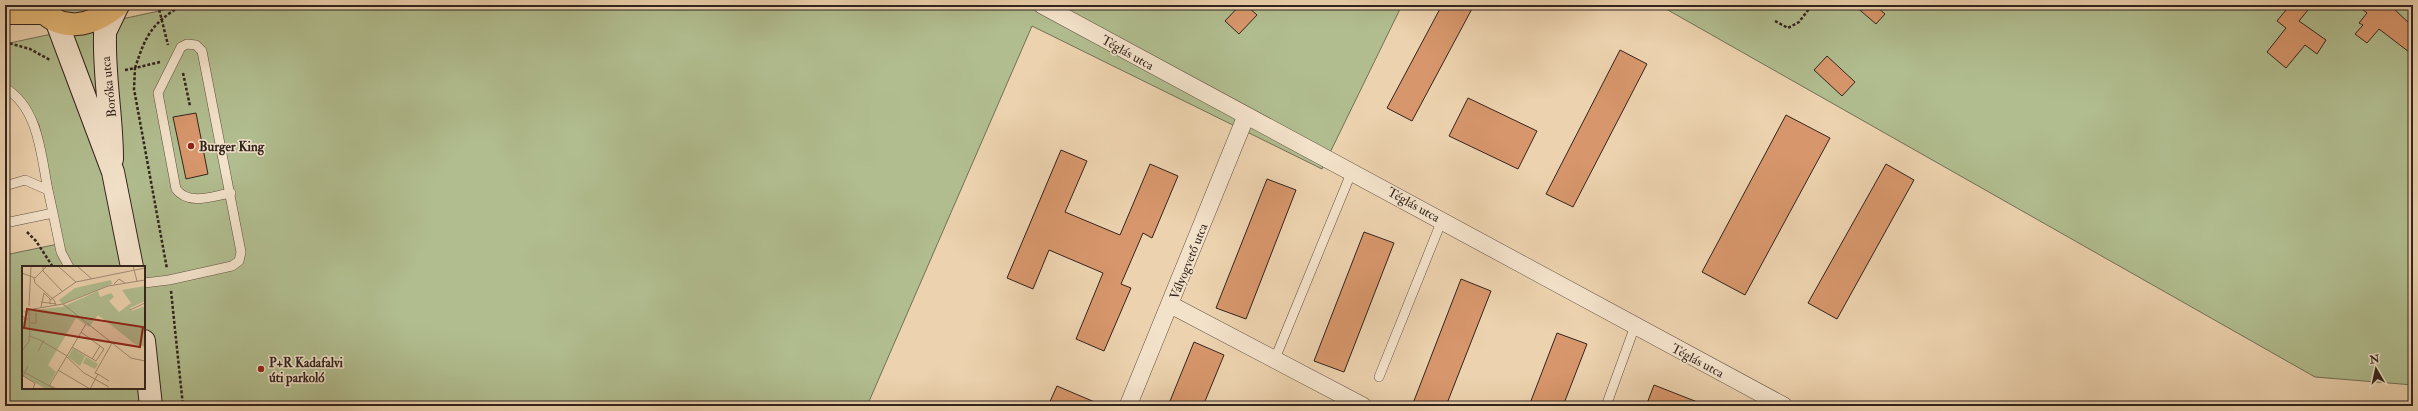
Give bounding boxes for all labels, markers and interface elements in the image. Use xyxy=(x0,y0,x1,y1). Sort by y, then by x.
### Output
street label: Téglás utca xyxy=(1098,32,1157,74)
street label: Boróka utca xyxy=(98,55,120,118)
place label: Burger King xyxy=(199,139,265,156)
marker: Burger King xyxy=(186,141,196,151)
street label: Téglás utca xyxy=(1384,184,1443,226)
street label: Vályogvető utca xyxy=(1166,220,1213,302)
inset map xyxy=(22,266,145,389)
street label: Téglás utca xyxy=(1668,340,1727,382)
north arrow xyxy=(2356,349,2396,389)
text: N xyxy=(2368,352,2382,367)
place label: P+R Kadafalvi úti parkoló xyxy=(268,355,344,387)
marker: P+R Kadafalvi úti parkoló xyxy=(256,364,266,374)

